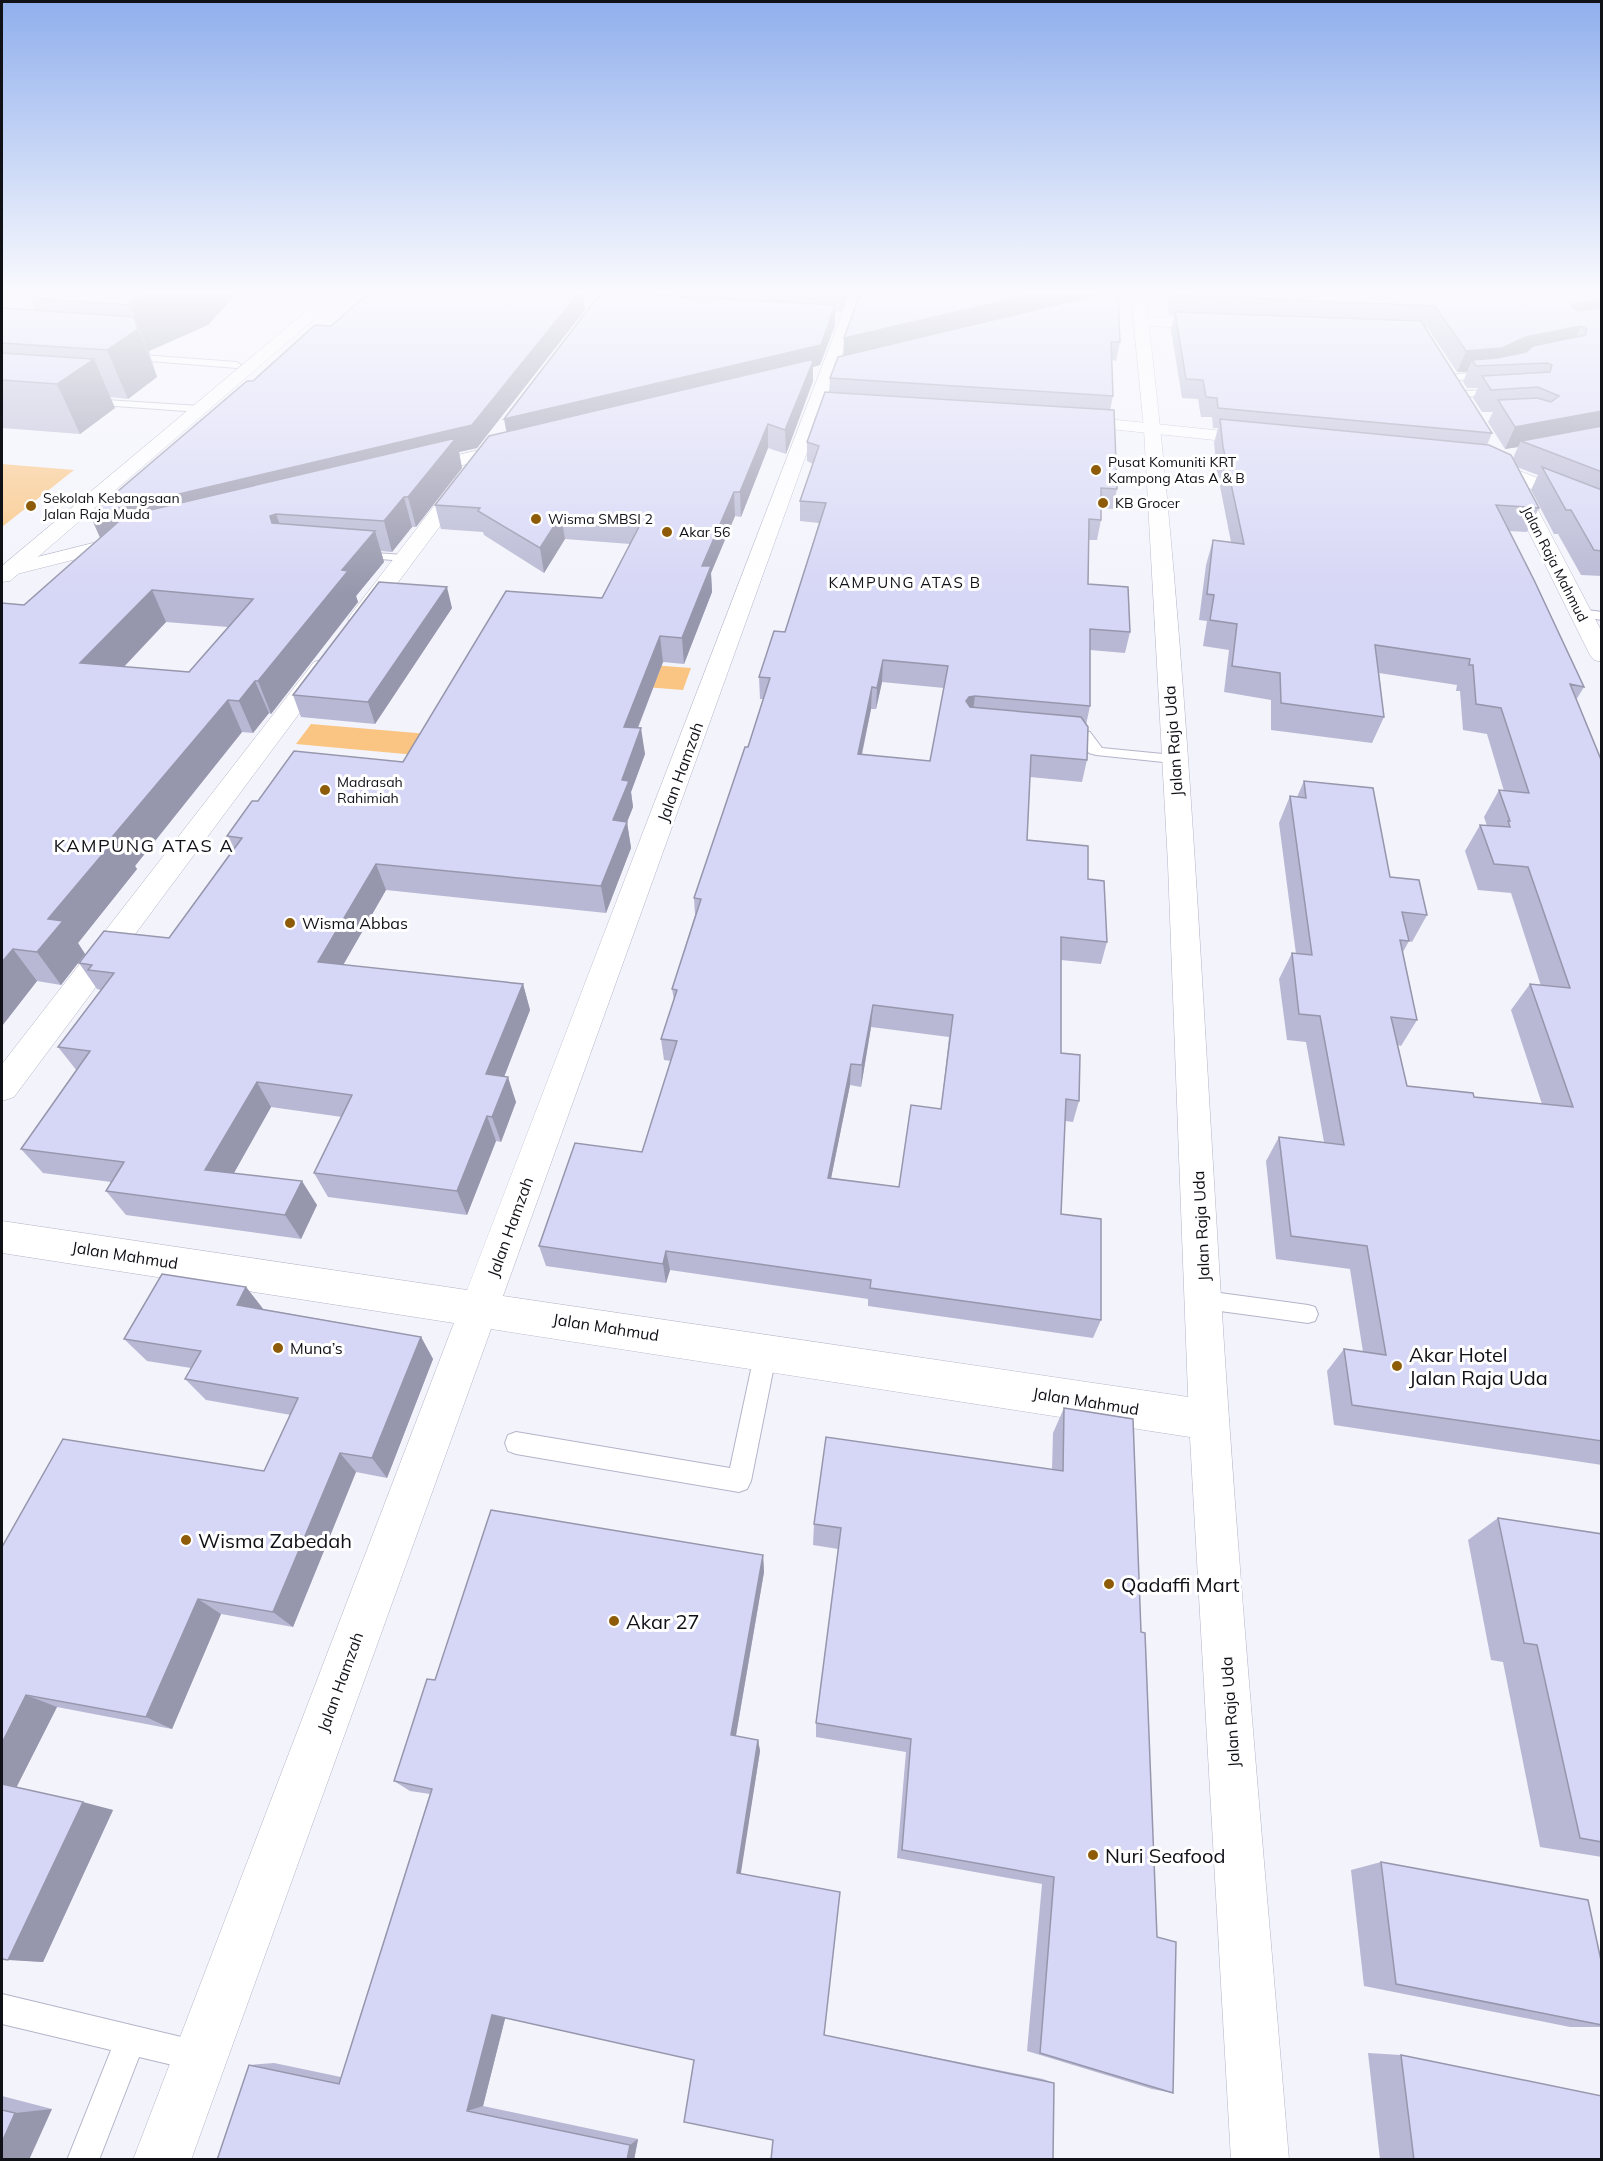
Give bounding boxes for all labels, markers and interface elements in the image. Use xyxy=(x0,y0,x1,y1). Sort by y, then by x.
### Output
place label: Pusat Komuniti KRT Kampong Atas A & B xyxy=(1108,453,1245,487)
marker: Pusat Komuniti KRT Kampong Atas A & B xyxy=(1089,463,1103,477)
place label: Sekolah Kebangsaan Jalan Raja Muda xyxy=(43,489,180,523)
place label: KB Grocer xyxy=(1115,494,1181,512)
marker: KB Grocer xyxy=(1096,496,1110,510)
marker: Sekolah Kebangsaan Jalan Raja Muda xyxy=(24,499,38,513)
street label: Jalan Raja Mahmud xyxy=(1518,503,1592,625)
place label: Wisma SMBSI 2 xyxy=(548,510,653,528)
marker: Wisma SMBSI 2 xyxy=(529,512,543,526)
place label: Akar 56 xyxy=(679,523,730,541)
marker: Akar 56 xyxy=(660,525,674,539)
district label: KAMPUNG ATAS B xyxy=(829,573,981,592)
street label: Jalan Raja Uda xyxy=(1159,685,1187,797)
street label: Jalan Hamzah xyxy=(653,719,707,825)
place label: Madrasah Rahimiah xyxy=(337,773,403,807)
marker: Madrasah Rahimiah xyxy=(318,783,332,797)
district label: KAMPUNG ATAS A xyxy=(54,834,234,857)
place label: Wisma Abbas xyxy=(302,913,408,933)
marker: Wisma Abbas xyxy=(283,916,297,930)
street label: Jalan Raja Uda xyxy=(1188,1170,1214,1282)
street label: Jalan Hamzah xyxy=(483,1174,537,1280)
street label: Jalan Mahmud xyxy=(70,1237,180,1273)
street label: Jalan Mahmud xyxy=(551,1309,661,1345)
place label: Muna’s xyxy=(290,1338,343,1358)
marker: Muna’s xyxy=(271,1341,285,1355)
place label: Akar Hotel Jalan Raja Uda xyxy=(1409,1342,1548,1390)
marker: Akar Hotel Jalan Raja Uda xyxy=(1390,1359,1404,1373)
street label: Jalan Mahmud xyxy=(1031,1383,1141,1419)
place label: Wisma Zabedah xyxy=(198,1528,352,1553)
marker: Wisma Zabedah xyxy=(179,1533,193,1547)
place label: Qadaffi Mart xyxy=(1121,1572,1240,1597)
marker: Qadaffi Mart xyxy=(1102,1577,1116,1591)
place label: Akar 27 xyxy=(626,1609,699,1634)
marker: Akar 27 xyxy=(607,1614,621,1628)
street label: Jalan Hamzah xyxy=(313,1629,367,1735)
street label: Jalan Raja Uda xyxy=(1216,1656,1244,1768)
place label: Nuri Seafood xyxy=(1105,1843,1225,1868)
marker: Nuri Seafood xyxy=(1086,1848,1100,1862)

